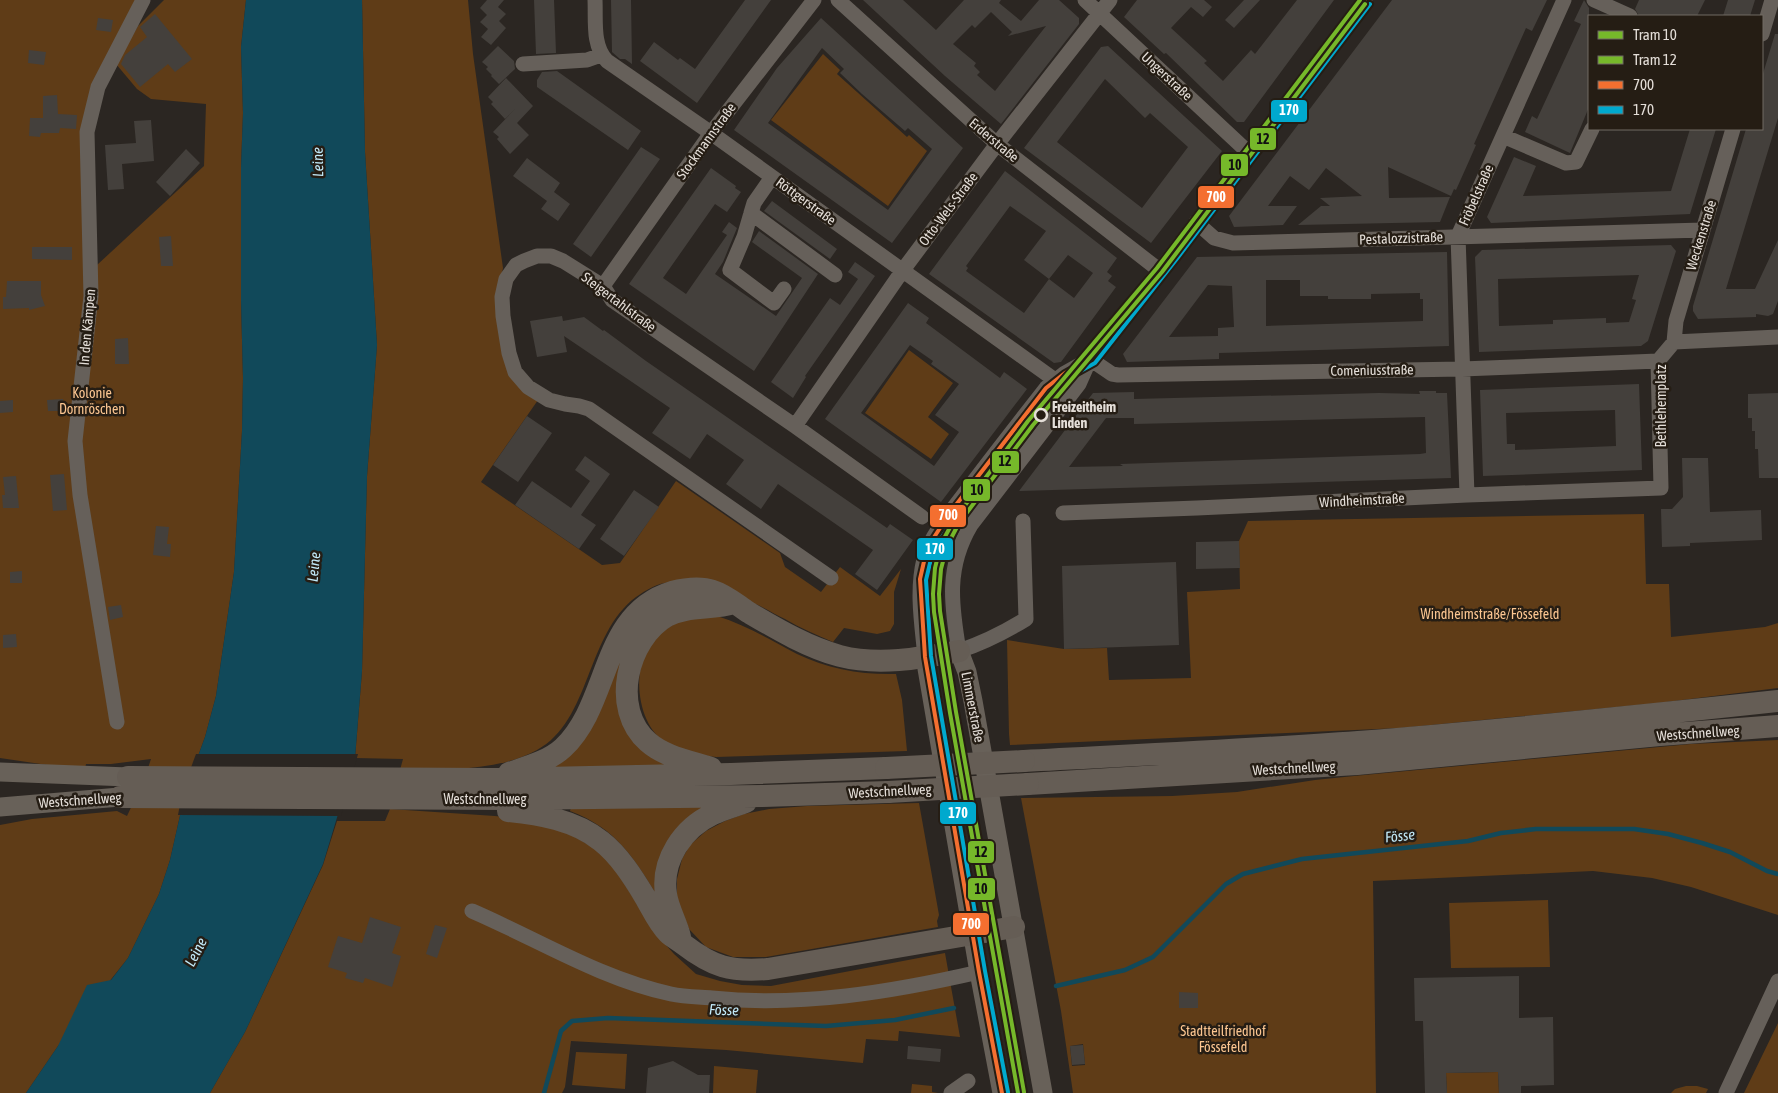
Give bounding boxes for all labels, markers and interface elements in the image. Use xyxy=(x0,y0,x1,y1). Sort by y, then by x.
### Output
legend xyxy=(1588,15,1763,130)
text: Tram 10 xyxy=(1633,26,1677,43)
street label: Ungerstraße xyxy=(1138,48,1196,104)
text: Tram 12 xyxy=(1633,51,1677,68)
text: 700 xyxy=(1633,76,1654,93)
line badge: 170 xyxy=(1270,99,1308,123)
street label: Stockmannstraße xyxy=(673,100,739,182)
text: 170 xyxy=(1633,101,1654,118)
text: 170 xyxy=(1279,102,1299,118)
street label: Erderstraße xyxy=(966,115,1022,165)
line badge: 12 xyxy=(1249,127,1277,151)
text: 12 xyxy=(1256,131,1270,147)
water label: Leine xyxy=(309,147,326,177)
line badge: 10 xyxy=(1220,153,1249,177)
text: 10 xyxy=(1228,157,1242,173)
street label: Fröbelstraße xyxy=(1455,162,1497,228)
street label: Otto-Wels-Straße xyxy=(915,169,981,249)
street label: Röttgerstraße xyxy=(773,174,839,228)
line badge: 700 xyxy=(1197,185,1235,209)
text: 700 xyxy=(1206,189,1226,205)
street label: Weckenstraße xyxy=(1683,198,1719,272)
street label: Pestalozzistraße xyxy=(1359,229,1443,247)
street label: Steigertahlstraße xyxy=(579,269,659,335)
street label: In den Kämpen xyxy=(76,288,98,366)
street label: Comeniusstraße xyxy=(1330,361,1414,379)
street label: Bethlehemplatz xyxy=(1653,365,1669,447)
park label: Kolonie Dornröschen xyxy=(59,385,125,417)
place label: Freizeitheim Linden xyxy=(1052,399,1116,431)
marker: Freizeitheim Linden xyxy=(1034,408,1048,422)
line badge: 12 xyxy=(991,450,1020,474)
text: 12 xyxy=(998,453,1012,469)
line badge: 10 xyxy=(962,478,991,502)
text: 10 xyxy=(970,482,984,498)
street label: Windheimstraße xyxy=(1319,490,1405,510)
line badge: 700 xyxy=(929,504,967,528)
text: 700 xyxy=(938,507,958,523)
line badge: 170 xyxy=(916,537,954,561)
text: 170 xyxy=(925,541,945,557)
water label: Leine xyxy=(303,551,324,583)
park label: Windheimstraße/Fössefeld xyxy=(1421,606,1559,622)
street label: Limmerstraße xyxy=(958,670,988,744)
street label: Westschnellweg xyxy=(1656,722,1740,744)
street label: Westschnellweg xyxy=(1252,758,1336,778)
street label: Westschnellweg xyxy=(848,781,932,801)
street label: Westschnellweg xyxy=(38,789,122,811)
street label: Westschnellweg xyxy=(444,791,527,807)
line badge: 170 xyxy=(939,801,977,825)
text: 170 xyxy=(948,805,968,821)
water label: Fösse xyxy=(1384,825,1416,846)
line badge: 12 xyxy=(967,840,995,864)
text: 12 xyxy=(974,844,988,860)
line badge: 10 xyxy=(967,877,996,901)
text: 10 xyxy=(974,881,988,897)
line badge: 700 xyxy=(952,912,990,936)
text: 700 xyxy=(961,916,981,932)
water label: Leine xyxy=(181,934,210,969)
water label: Fösse xyxy=(709,1000,740,1019)
park label: Stadtteilfriedhof Fössefeld xyxy=(1180,1023,1266,1055)

